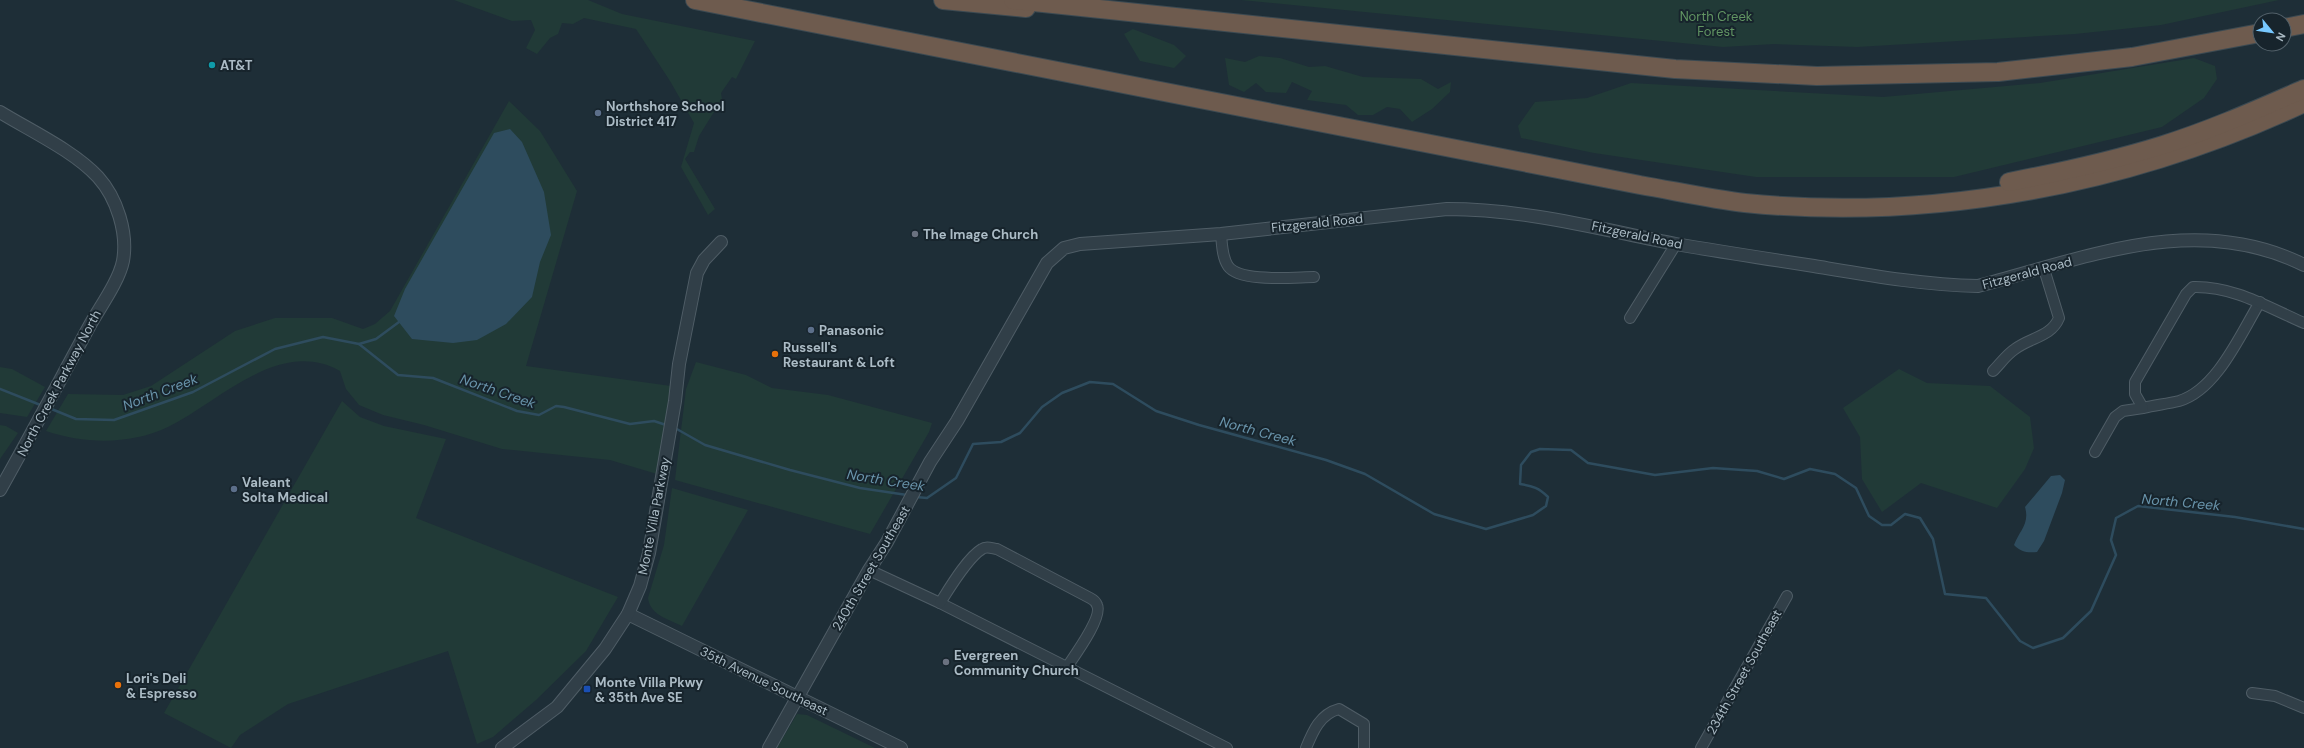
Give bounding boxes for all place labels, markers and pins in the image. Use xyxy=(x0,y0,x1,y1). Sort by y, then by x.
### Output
place label: AT&T xyxy=(220,57,253,74)
marker: AT&T xyxy=(207,60,217,70)
place label: Northshore School District 417 xyxy=(606,98,724,130)
marker: Northshore School District 417 xyxy=(593,108,603,118)
place label: The Image Church xyxy=(923,226,1038,243)
marker: The Image Church xyxy=(910,229,920,239)
place label: Panasonic xyxy=(819,322,884,339)
marker: Panasonic xyxy=(806,325,816,335)
place label: Russell's Restaurant & Loft xyxy=(783,339,895,371)
marker: Russell's Restaurant & Loft xyxy=(770,349,780,359)
place label: Valeant Solta Medical xyxy=(242,474,328,506)
marker: Valeant Solta Medical xyxy=(229,484,239,494)
place label: Evergreen Community Church xyxy=(954,647,1079,679)
marker: Evergreen Community Church xyxy=(941,657,951,667)
place label: Lori's Deli & Espresso xyxy=(126,670,197,702)
place label: Monte Villa Pkwy & 35th Ave SE xyxy=(595,674,703,706)
marker: Lori's Deli & Espresso xyxy=(113,680,123,690)
marker: Monte Villa Pkwy & 35th Ave SE xyxy=(582,684,592,694)

